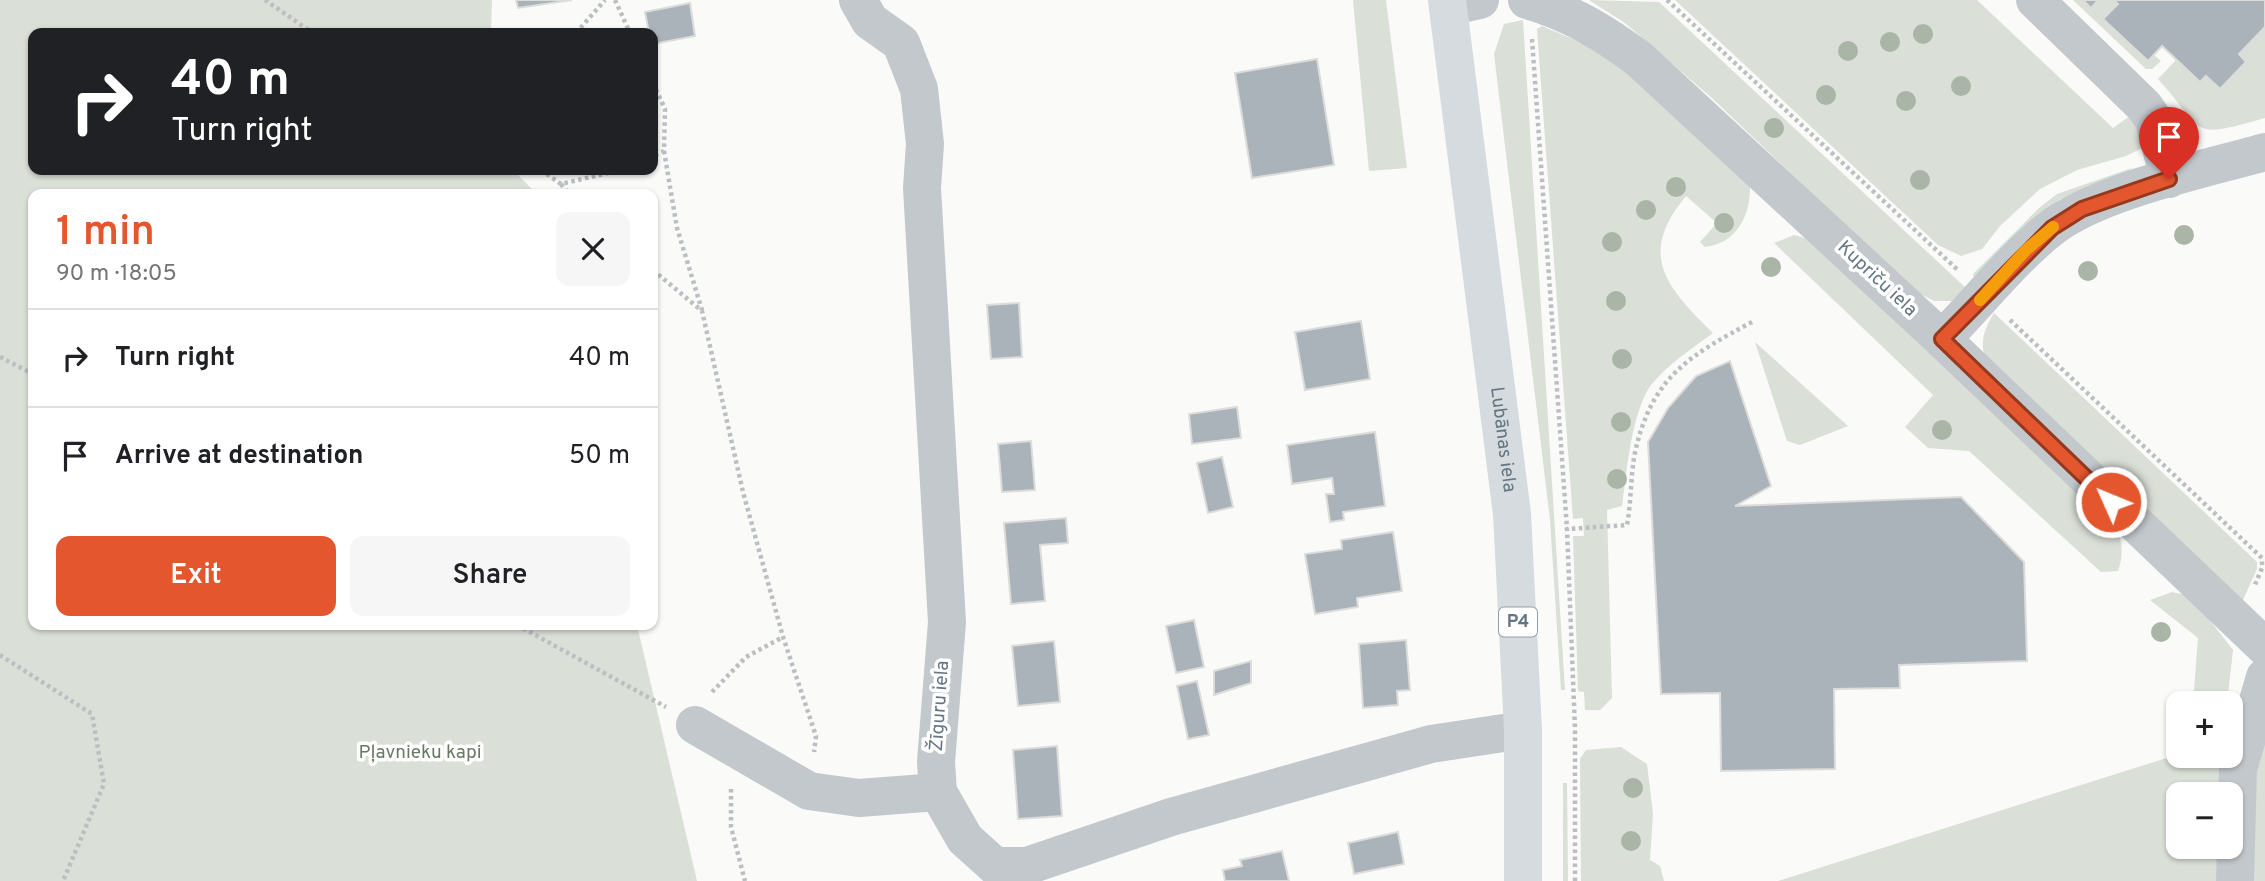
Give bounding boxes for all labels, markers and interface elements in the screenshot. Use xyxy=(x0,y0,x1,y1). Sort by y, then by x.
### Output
text: 40 m xyxy=(171,51,290,113)
icon: right xyxy=(56,56,147,147)
pin xyxy=(2139,107,2199,179)
text: Turn right xyxy=(171,112,313,152)
icon: arrive xyxy=(2150,118,2188,156)
text: 1 min xyxy=(56,207,155,260)
button: close xyxy=(556,212,630,286)
street label: Kupriču iela xyxy=(1832,236,1922,322)
text: 90 m · 18:05 xyxy=(56,260,177,289)
icon: right xyxy=(56,339,94,377)
text: Turn right xyxy=(115,342,235,375)
text: 40 m xyxy=(569,342,630,375)
street label: Lubānas iela xyxy=(1484,385,1521,494)
icon: arrive xyxy=(56,437,94,475)
text: Arrive at destination xyxy=(115,440,363,473)
text: 50 m xyxy=(569,440,630,473)
position arrow xyxy=(2074,465,2148,539)
button: Exit xyxy=(56,536,336,616)
button: Share xyxy=(350,536,630,616)
road number: P4 xyxy=(1499,608,1537,636)
street label: Žīguru iela xyxy=(924,660,955,752)
map controls xyxy=(2166,691,2243,859)
button: + xyxy=(2166,691,2243,768)
park label: Pļavnieku kapi xyxy=(359,741,481,765)
button: − xyxy=(2166,782,2243,859)

